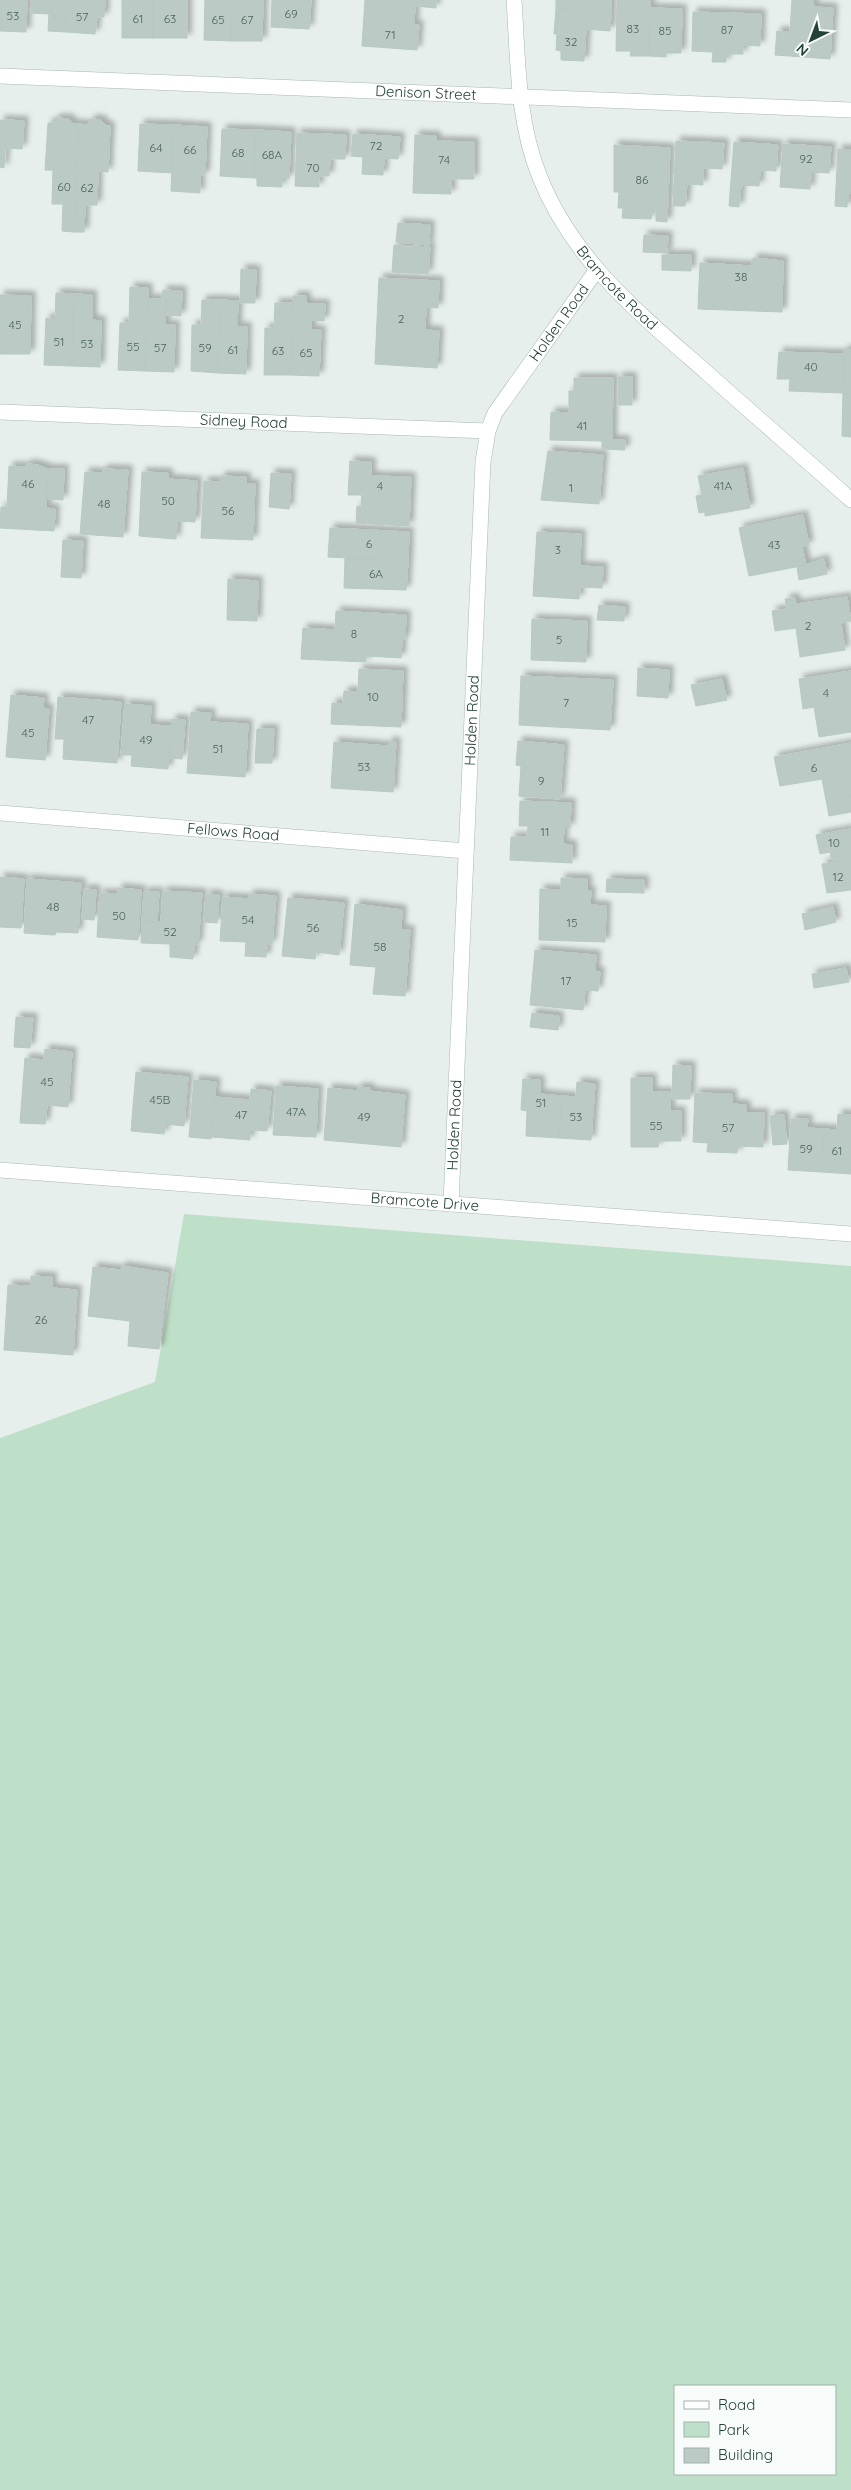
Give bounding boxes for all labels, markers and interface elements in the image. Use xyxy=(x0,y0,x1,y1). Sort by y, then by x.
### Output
house number: 69 xyxy=(284,6,298,21)
house number: 53 xyxy=(7,8,19,23)
house number: 57 xyxy=(76,9,88,24)
house number: 61 xyxy=(133,11,143,26)
house number: 63 xyxy=(164,11,176,26)
house number: 65 xyxy=(212,12,225,27)
house number: 67 xyxy=(241,12,253,27)
north arrow xyxy=(786,15,836,65)
house number: 83 xyxy=(627,21,639,36)
house number: 87 xyxy=(721,22,733,37)
house number: 85 xyxy=(658,23,672,38)
house number: 71 xyxy=(384,27,396,42)
house number: 32 xyxy=(565,34,578,49)
text: N xyxy=(792,40,812,60)
street label: Denison Street xyxy=(375,81,477,104)
house number: 72 xyxy=(370,138,383,153)
house number: 64 xyxy=(150,140,162,155)
house number: 66 xyxy=(184,142,197,157)
house number: 68 xyxy=(232,145,244,160)
house number: 68A xyxy=(262,147,283,162)
house number: 92 xyxy=(799,151,813,166)
house number: 74 xyxy=(438,152,450,167)
house number: 70 xyxy=(306,160,320,175)
house number: 86 xyxy=(636,172,649,187)
house number: 60 xyxy=(57,179,71,194)
house number: 62 xyxy=(80,180,94,195)
street label: Bramcote Road xyxy=(573,242,662,334)
house number: 38 xyxy=(735,269,747,284)
street label: Holden Road xyxy=(525,280,593,365)
house number: 2 xyxy=(398,311,405,326)
house number: 45 xyxy=(9,317,21,332)
house number: 51 xyxy=(54,334,64,349)
house number: 53 xyxy=(81,336,93,351)
house number: 55 xyxy=(126,339,140,354)
house number: 57 xyxy=(154,340,166,355)
house number: 59 xyxy=(198,340,212,355)
house number: 61 xyxy=(228,342,238,357)
house number: 63 xyxy=(272,343,284,358)
house number: 65 xyxy=(300,345,313,360)
house number: 40 xyxy=(804,359,818,374)
street label: Sidney Road xyxy=(200,410,288,432)
house number: 41 xyxy=(577,418,587,433)
house number: 46 xyxy=(22,476,35,491)
house number: 4 xyxy=(377,478,383,493)
house number: 41A xyxy=(714,478,732,493)
house number: 1 xyxy=(569,480,573,495)
house number: 50 xyxy=(161,493,175,508)
house number: 48 xyxy=(98,496,110,511)
house number: 56 xyxy=(222,503,235,518)
house number: 6 xyxy=(366,536,373,551)
house number: 43 xyxy=(768,537,780,552)
house number: 3 xyxy=(555,542,561,557)
house number: 6A xyxy=(369,566,383,581)
house number: 2 xyxy=(805,618,812,633)
house number: 8 xyxy=(351,626,357,641)
house number: 5 xyxy=(556,632,562,647)
street label: Holden Road xyxy=(460,675,483,766)
house number: 4 xyxy=(823,685,829,700)
house number: 10 xyxy=(367,689,379,704)
house number: 7 xyxy=(563,695,569,710)
house number: 47 xyxy=(82,712,94,727)
house number: 45 xyxy=(22,725,34,740)
house number: 49 xyxy=(140,732,153,747)
house number: 51 xyxy=(213,741,223,756)
house number: 53 xyxy=(358,759,370,774)
house number: 6 xyxy=(811,760,818,775)
house number: 9 xyxy=(538,773,545,788)
street label: Fellows Road xyxy=(187,818,280,845)
house number: 11 xyxy=(541,824,549,839)
house number: 10 xyxy=(828,835,840,850)
house number: 12 xyxy=(832,869,844,884)
house number: 48 xyxy=(47,899,59,914)
house number: 50 xyxy=(112,908,126,923)
house number: 54 xyxy=(242,912,254,927)
house number: 15 xyxy=(567,915,577,930)
house number: 56 xyxy=(307,920,320,935)
house number: 52 xyxy=(163,924,177,939)
house number: 58 xyxy=(373,939,387,954)
house number: 17 xyxy=(561,973,571,988)
house number: 45 xyxy=(41,1074,53,1089)
street label: Holden Road xyxy=(442,1079,465,1171)
house number: 45B xyxy=(150,1092,171,1107)
house number: 51 xyxy=(536,1095,546,1110)
house number: 47A xyxy=(286,1104,306,1119)
house number: 47 xyxy=(235,1107,247,1122)
house number: 49 xyxy=(358,1109,371,1124)
house number: 53 xyxy=(570,1109,582,1124)
house number: 55 xyxy=(649,1118,663,1133)
house number: 57 xyxy=(722,1120,734,1135)
house number: 59 xyxy=(799,1141,813,1156)
house number: 61 xyxy=(832,1143,842,1158)
street label: Bramcote Drive xyxy=(370,1188,480,1215)
house number: 26 xyxy=(34,1312,48,1327)
legend xyxy=(674,2385,836,2475)
text: Road xyxy=(718,2395,755,2414)
text: Park xyxy=(718,2420,750,2439)
text: Building xyxy=(718,2445,773,2464)

